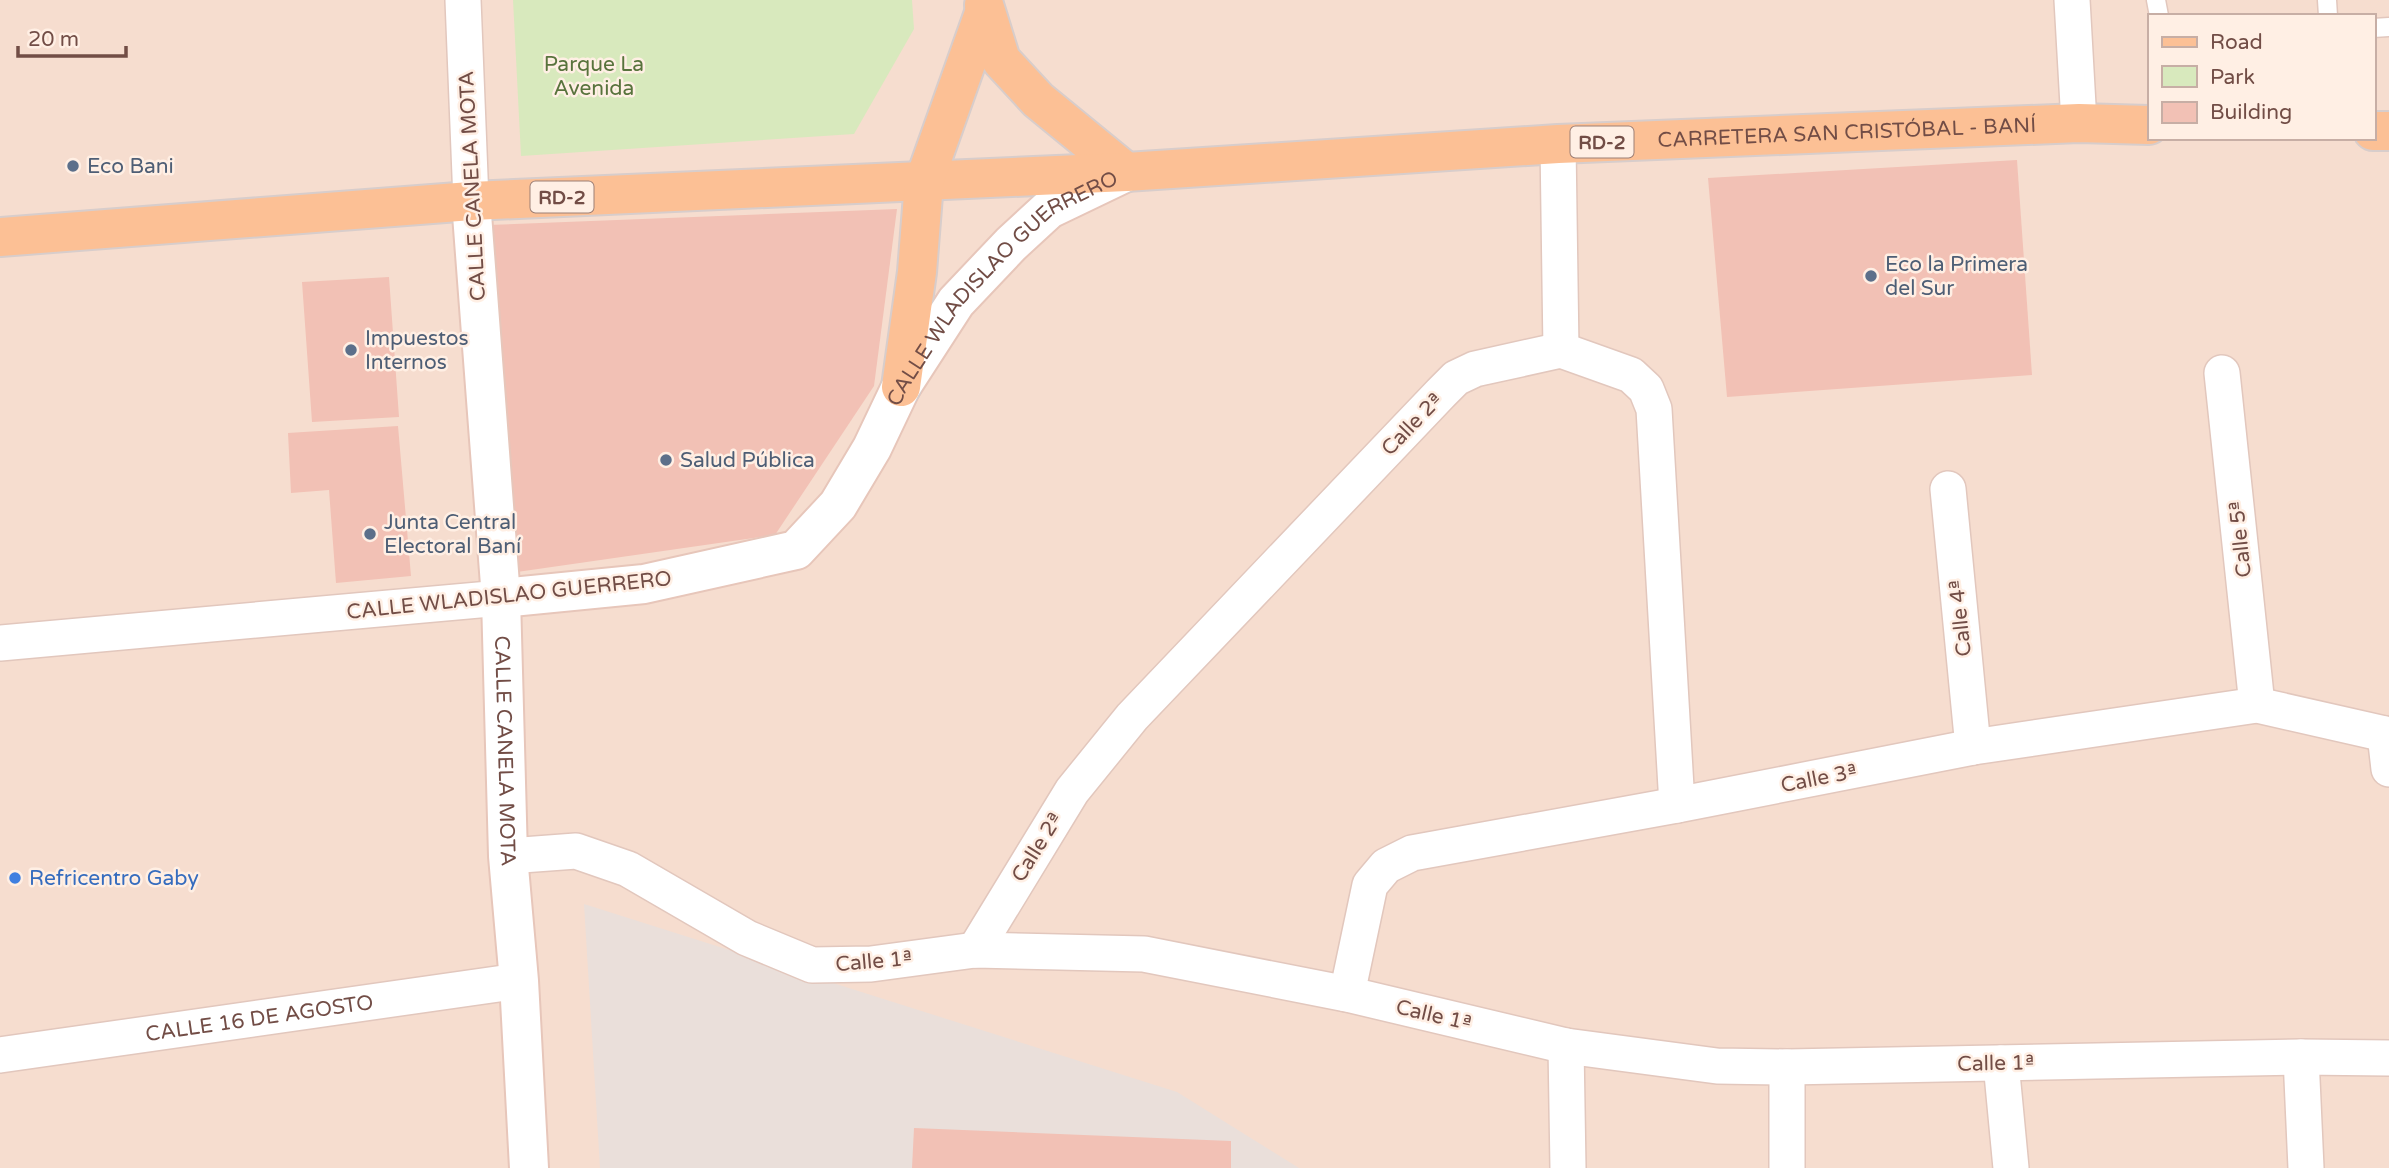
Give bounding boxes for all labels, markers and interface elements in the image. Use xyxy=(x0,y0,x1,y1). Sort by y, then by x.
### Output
scale bar xyxy=(18,14,126,58)
legend xyxy=(2148,14,2375,140)
text: 20 m xyxy=(28,27,79,52)
text: Road xyxy=(2210,30,2263,55)
park label: Parque La Avenida xyxy=(544,52,644,101)
text: Park xyxy=(2210,65,2255,90)
street label: CALLE CANELA MOTA xyxy=(454,70,491,302)
text: Building xyxy=(2210,100,2292,125)
street label: CARRETERA SAN CRISTÓBAL - BANÍ xyxy=(1657,113,2037,153)
road number: RD-2 xyxy=(1570,126,1634,158)
place label: Eco Bani xyxy=(87,154,174,179)
marker: Eco Bani xyxy=(65,158,81,174)
street label: CALLE WLADISLAO GUERRERO xyxy=(882,166,1122,410)
road number: RD-2 xyxy=(530,182,594,212)
place label: Eco la Primera del Sur xyxy=(1885,252,2028,301)
marker: Eco la Primera del Sur xyxy=(1863,268,1879,284)
place label: Impuestos Internos xyxy=(365,326,469,375)
marker: Impuestos Internos xyxy=(343,342,359,358)
street label: Calle 2ª xyxy=(1376,388,1448,461)
place label: Salud Pública xyxy=(680,448,815,473)
marker: Salud Pública xyxy=(658,452,674,468)
street label: Calle 5ª xyxy=(2224,499,2257,579)
place label: Junta Central Electoral Baní xyxy=(384,510,521,559)
marker: Junta Central Electoral Baní xyxy=(362,526,378,542)
street label: CALLE WLADISLAO GUERRERO xyxy=(345,566,673,625)
street label: Calle 4ª xyxy=(1944,578,1977,658)
street label: CALLE CANELA MOTA xyxy=(489,635,521,867)
street label: Calle 3ª xyxy=(1779,759,1860,798)
street label: Calle 2ª xyxy=(1006,808,1069,887)
place label: Refricentro Gaby xyxy=(29,866,199,891)
marker: Refricentro Gaby xyxy=(7,870,23,886)
street label: Calle 1ª xyxy=(834,946,914,977)
street label: CALLE 16 DE AGOSTO xyxy=(144,990,375,1047)
street label: Calle 1ª xyxy=(1393,995,1474,1036)
street label: Calle 1ª xyxy=(1957,1050,2035,1077)

